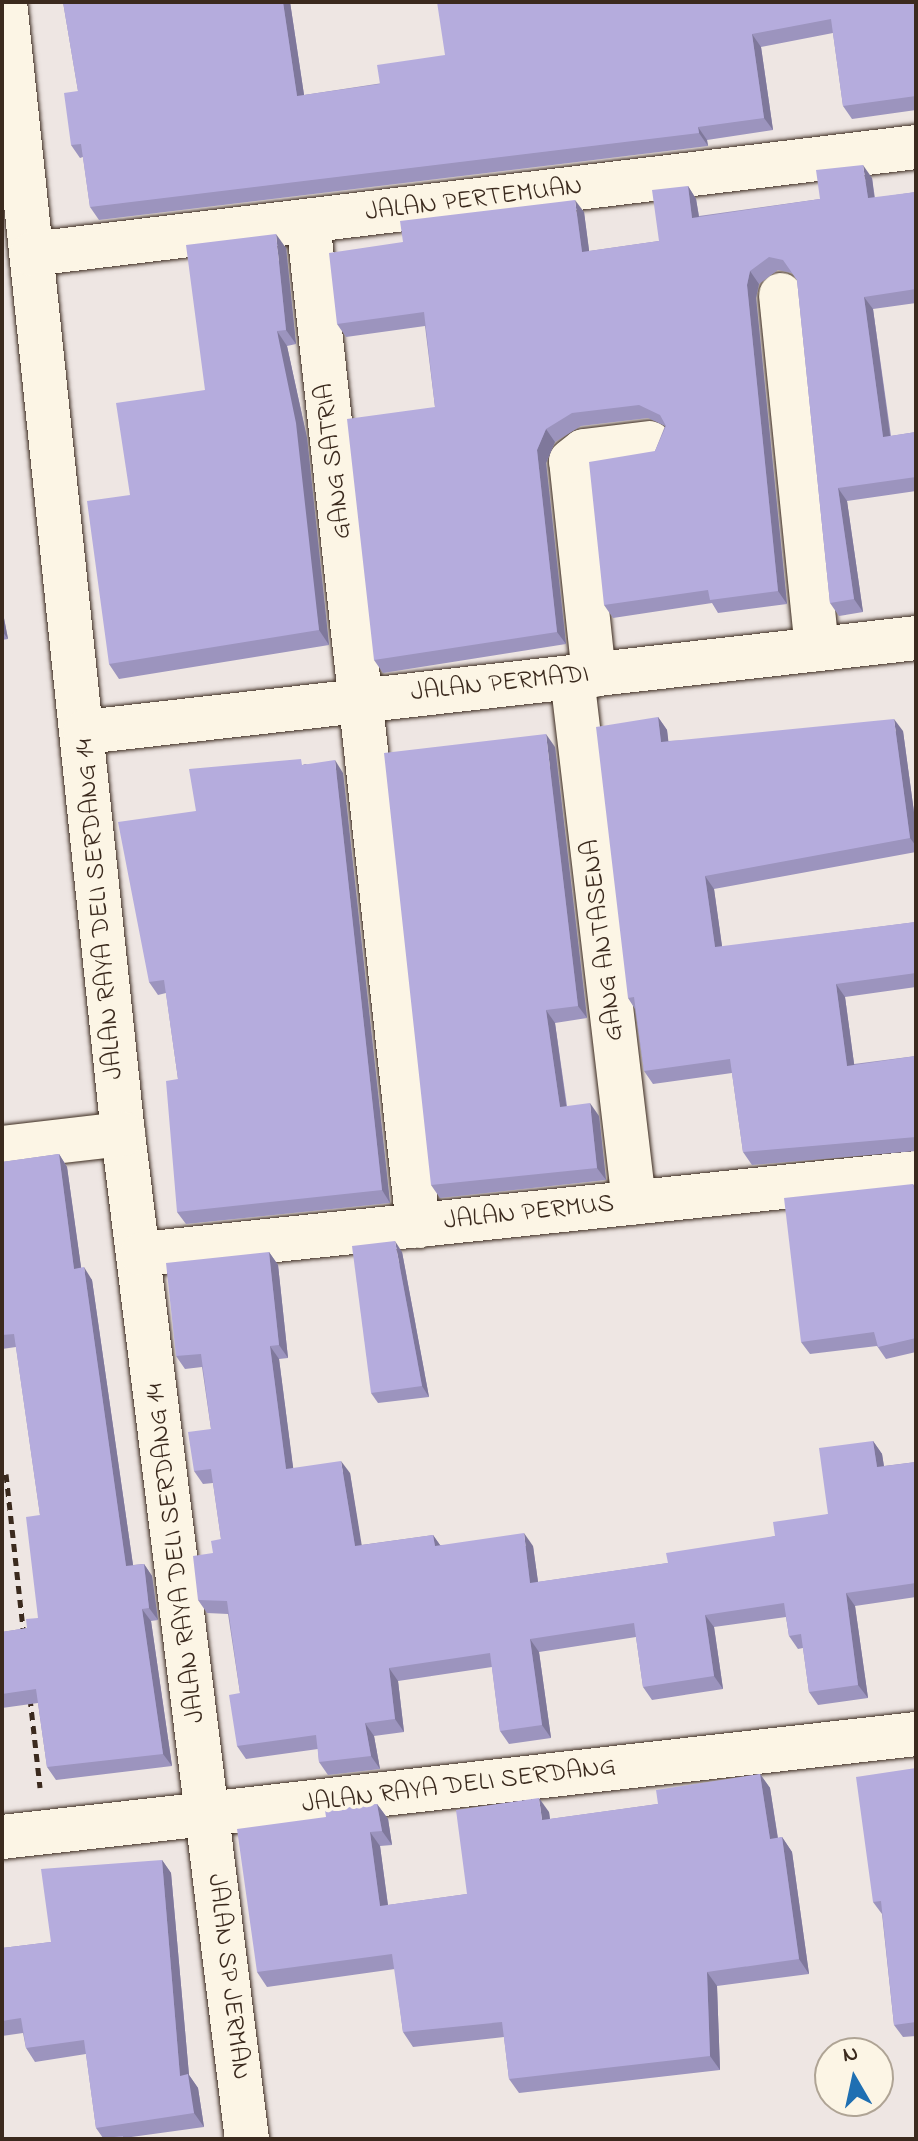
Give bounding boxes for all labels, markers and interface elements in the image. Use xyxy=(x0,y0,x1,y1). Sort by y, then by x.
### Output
street label: JALAN PERTEMUAN xyxy=(364,172,584,230)
street label: GANG SATRIA xyxy=(310,381,360,541)
street label: JALAN PERMADI xyxy=(409,660,591,710)
street label: JALAN RAYA DELI SERDANG 14 xyxy=(71,738,131,1080)
street label: GANG ANTASENA xyxy=(576,837,632,1043)
street label: JALAN PERMUS xyxy=(442,1190,616,1238)
street label: JALAN RAYA DELI SERDANG 14 xyxy=(141,1382,213,1724)
street label: JALAN RAYA DELI SERDANG xyxy=(300,1752,618,1822)
street label: JALAN SP JERMAN xyxy=(199,1872,255,2082)
north arrow xyxy=(814,2037,894,2117)
text: N xyxy=(841,2038,860,2072)

